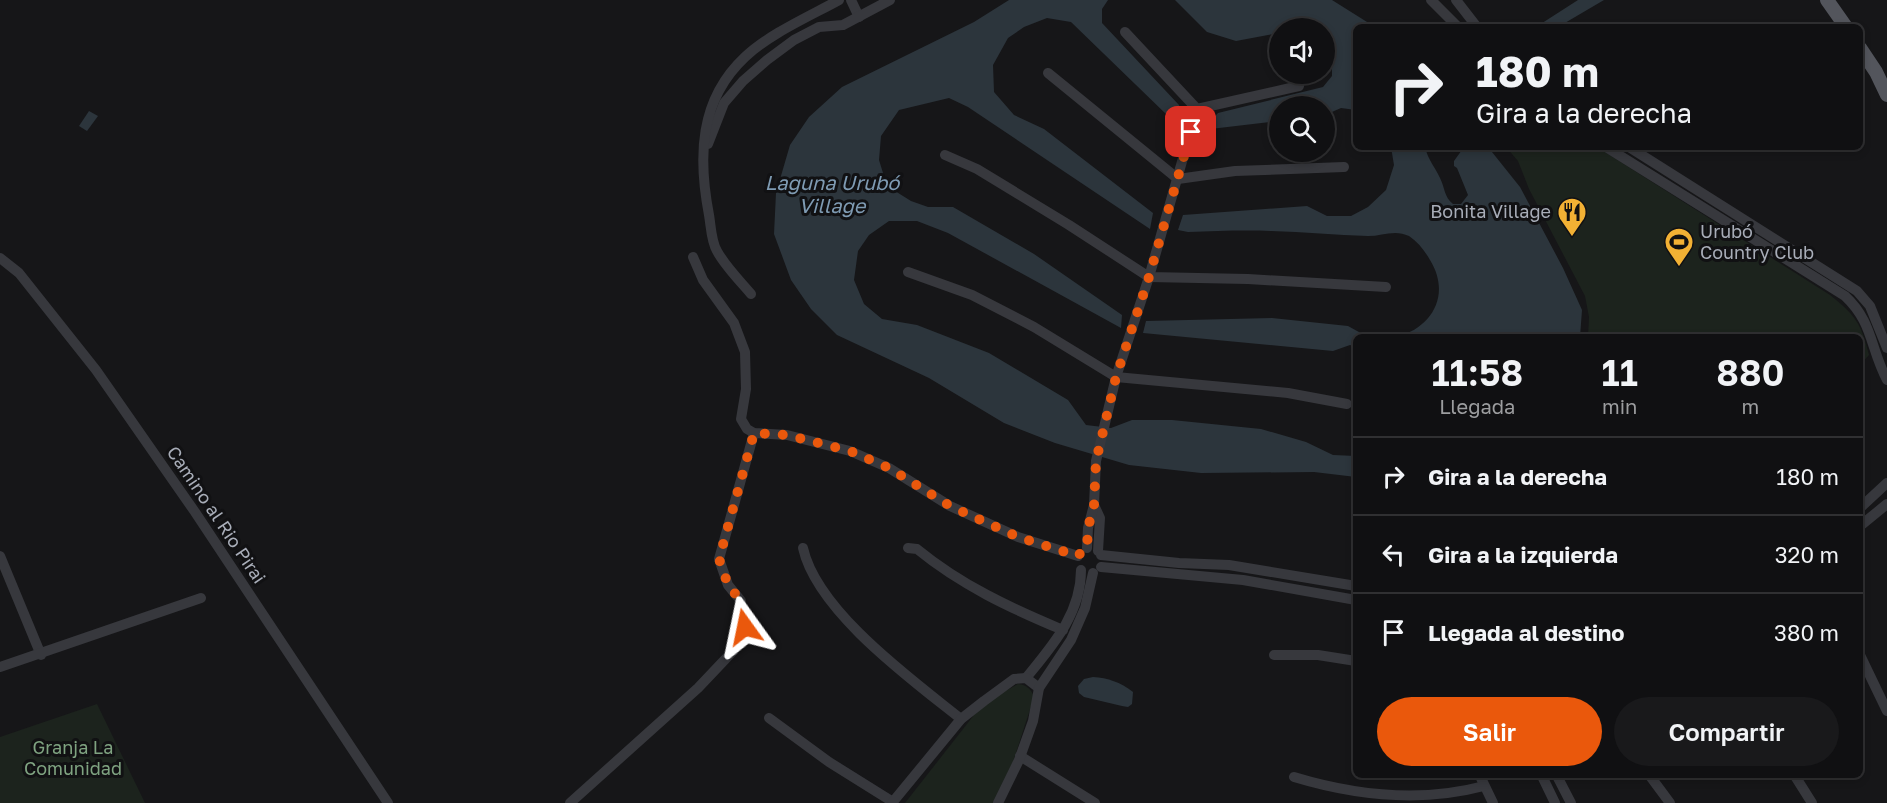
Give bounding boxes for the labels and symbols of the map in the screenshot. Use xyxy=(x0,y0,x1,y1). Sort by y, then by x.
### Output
pin xyxy=(1165,106,1216,157)
water label: Laguna Urubó Village xyxy=(765,170,901,218)
restaurant icon: Bonita Village xyxy=(1556,196,1588,238)
place label: Bonita Village xyxy=(1430,200,1551,222)
place label: Urubó Country Club xyxy=(1700,220,1814,263)
sports icon: Urubó Country Club xyxy=(1663,226,1695,268)
street label: Camino al Rio Pirai xyxy=(163,442,271,587)
position arrow xyxy=(713,595,777,659)
park label: Granja La Comunidad xyxy=(24,736,122,779)

